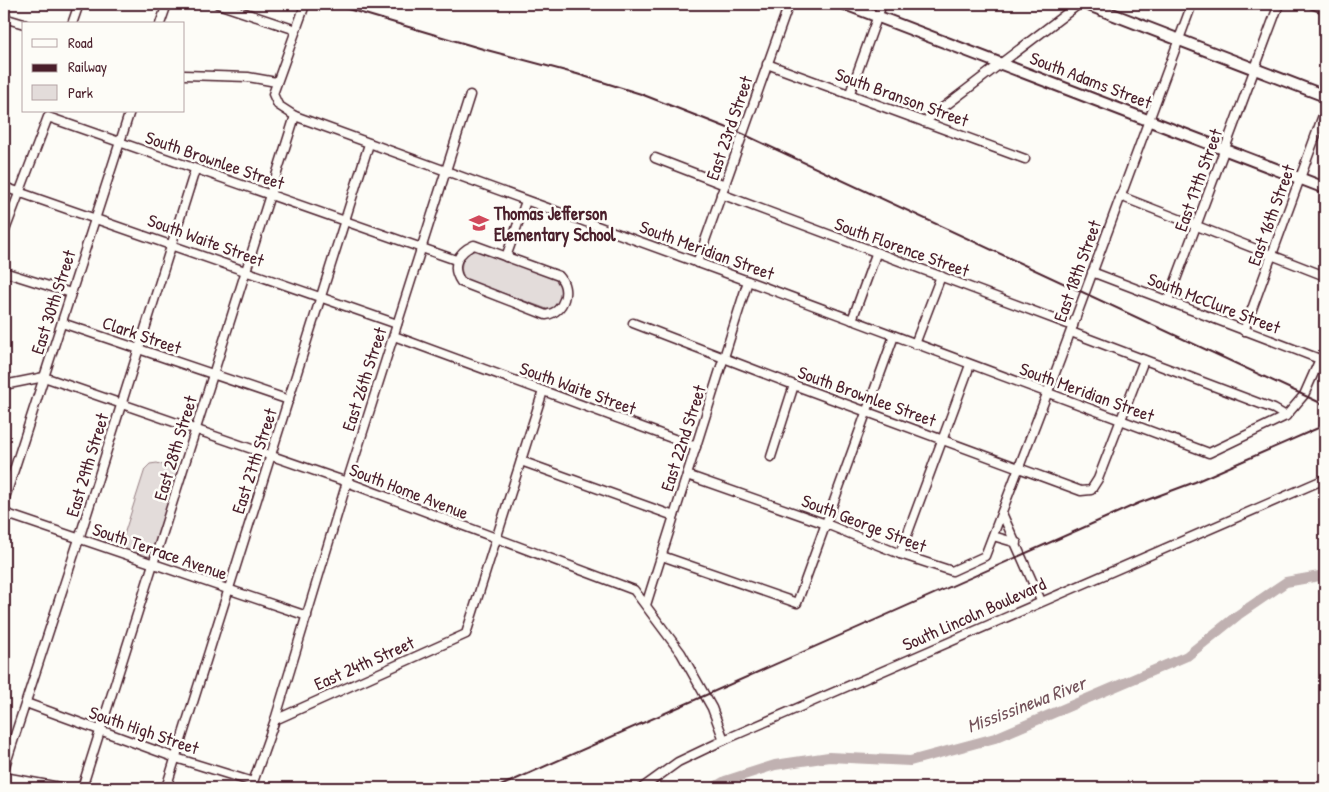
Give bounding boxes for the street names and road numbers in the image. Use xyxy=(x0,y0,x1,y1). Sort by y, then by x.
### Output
street label: South Adams Street xyxy=(1026,45,1156,115)
street label: South Branson Street xyxy=(832,61,973,133)
street label: East 23rd Street xyxy=(699,72,759,183)
street label: South Brownlee Street xyxy=(142,124,289,196)
street label: East 17th Street xyxy=(1168,124,1228,235)
street label: East 16th Street xyxy=(1241,160,1301,269)
street label: South Waite Street xyxy=(144,207,268,273)
street label: South Florence Street xyxy=(831,211,974,283)
street label: South Meridian Street xyxy=(636,214,779,286)
street label: East 18th Street xyxy=(1047,216,1107,325)
street label: East 30th Street xyxy=(24,246,82,357)
street label: South McClure Street xyxy=(1144,266,1285,340)
street label: Clark Street xyxy=(99,310,186,360)
street label: East 26th Street xyxy=(335,323,393,434)
street label: South Waite Street xyxy=(516,355,640,421)
street label: South Meridian Street xyxy=(1016,356,1159,428)
street label: South Brownlee Street xyxy=(794,359,940,433)
street label: East 22nd Street xyxy=(654,381,712,494)
street label: East 28th Street xyxy=(147,392,203,503)
street label: East 27th Street xyxy=(225,404,283,517)
street label: East 29th Street xyxy=(59,409,115,520)
street label: South Home Avenue xyxy=(346,457,472,525)
street label: South George Street xyxy=(798,488,931,559)
street label: South Terrace Avenue xyxy=(89,516,231,586)
street label: South Lincoln Boulevard xyxy=(898,571,1050,657)
street label: East 24th Street xyxy=(310,629,419,696)
street label: South High Street xyxy=(86,700,203,761)

